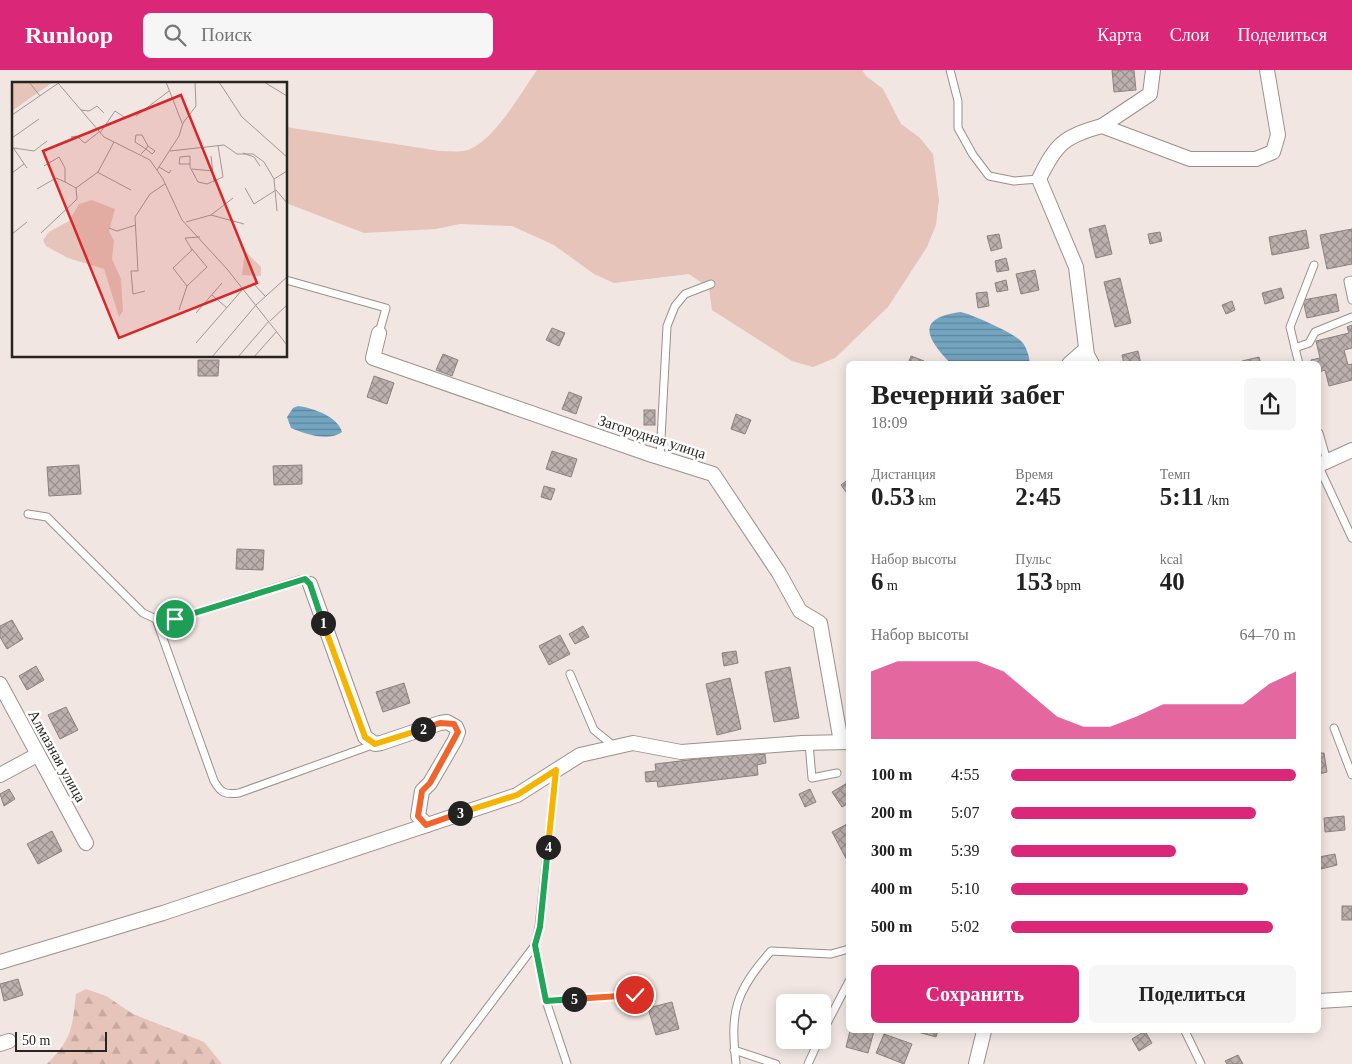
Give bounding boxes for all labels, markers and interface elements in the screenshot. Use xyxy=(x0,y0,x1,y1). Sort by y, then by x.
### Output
search box xyxy=(143,13,493,58)
icon: search xyxy=(161,21,189,49)
text: Runloop xyxy=(25,22,113,48)
text: Поиск xyxy=(201,24,252,45)
text: Карта xyxy=(1097,25,1142,45)
text: Слои xyxy=(1170,25,1209,45)
text: Поделиться xyxy=(1237,25,1327,45)
inset map xyxy=(12,82,288,358)
button: share xyxy=(1244,378,1296,430)
text: Вечерний забег xyxy=(871,379,1065,410)
street label: Загородная улица xyxy=(596,412,708,462)
text: 18:09 xyxy=(871,414,907,431)
text: Дистанция xyxy=(871,467,936,482)
text: Время xyxy=(1015,467,1053,482)
text: Темп xyxy=(1160,467,1190,482)
text: 0.53 xyxy=(871,483,915,510)
text: 2:45 xyxy=(1015,483,1061,510)
text: 5:11 xyxy=(1160,483,1204,510)
text: km xyxy=(915,493,936,508)
text: /km xyxy=(1204,493,1229,508)
text: Набор высоты xyxy=(871,552,957,567)
text: Пульс xyxy=(1015,552,1051,567)
text: kcal xyxy=(1160,552,1183,567)
text: 6 xyxy=(871,568,884,595)
text: 153 xyxy=(1015,568,1053,595)
text: 40 xyxy=(1160,568,1185,595)
text: m xyxy=(884,578,898,593)
text: bpm xyxy=(1053,578,1081,593)
pin xyxy=(154,598,196,640)
icon: arrive xyxy=(161,605,189,633)
pin: 1 xyxy=(310,610,336,636)
text: 1 xyxy=(320,616,327,631)
text: Набор высоты xyxy=(871,626,969,643)
text: 64–70 m xyxy=(1240,626,1296,643)
street label: Алмазная улица xyxy=(25,707,89,805)
pin: 2 xyxy=(410,716,436,742)
text: 2 xyxy=(420,722,427,737)
text: 100 m xyxy=(871,766,912,783)
text: 4:55 xyxy=(951,766,979,783)
pin: 3 xyxy=(448,800,472,826)
text: 200 m xyxy=(871,804,912,821)
text: 5:07 xyxy=(951,804,979,821)
text: 3 xyxy=(457,806,464,821)
pin: 4 xyxy=(536,834,560,860)
text: 4 xyxy=(545,840,552,855)
text: 300 m xyxy=(871,842,912,859)
text: 5:39 xyxy=(951,842,979,859)
text: 400 m xyxy=(871,880,912,897)
text: 5:10 xyxy=(951,880,979,897)
text: 500 m xyxy=(871,918,912,935)
text: 5:02 xyxy=(951,918,979,935)
button: Сохранить xyxy=(871,965,1079,1023)
button: Поделиться xyxy=(1089,965,1296,1023)
pin xyxy=(614,974,656,1016)
icon: check xyxy=(621,981,649,1009)
pin: 5 xyxy=(562,986,586,1012)
text: 5 xyxy=(571,992,578,1007)
map controls xyxy=(776,994,831,1049)
button: locate xyxy=(776,994,831,1049)
scale bar xyxy=(15,1029,108,1052)
text: 50 m xyxy=(22,1033,50,1048)

